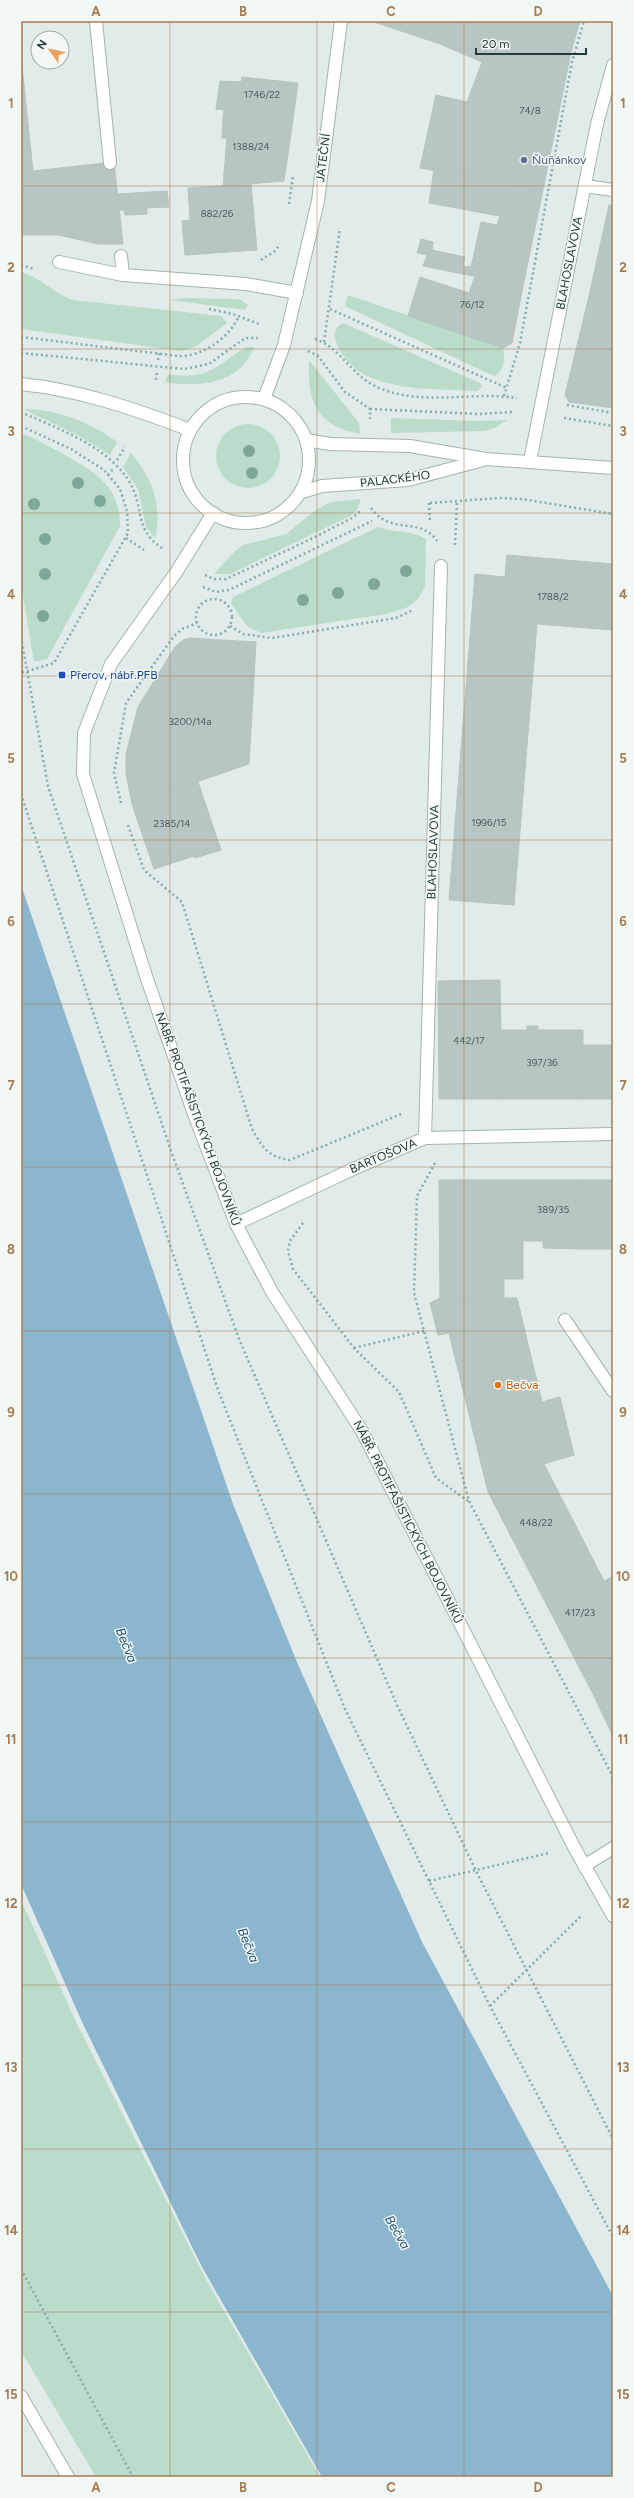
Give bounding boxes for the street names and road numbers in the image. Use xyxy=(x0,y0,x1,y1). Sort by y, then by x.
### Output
street label: JATEČNÍ xyxy=(313,132,333,183)
street label: BLAHOSLAVOVA xyxy=(553,215,585,311)
street label: PALACKÉHO xyxy=(359,468,431,490)
street label: BLAHOSLAVOVA xyxy=(424,804,442,900)
street label: NÁBŘ. PROTIFAŠISTICKÝCH BOJOVNÍKŮ xyxy=(153,1010,243,1228)
street label: BARTOŠOVA xyxy=(347,1136,419,1176)
street label: NÁBŘ. PROTIFAŠISTICKÝCH BOJOVNÍKŮ xyxy=(350,1418,466,1626)

